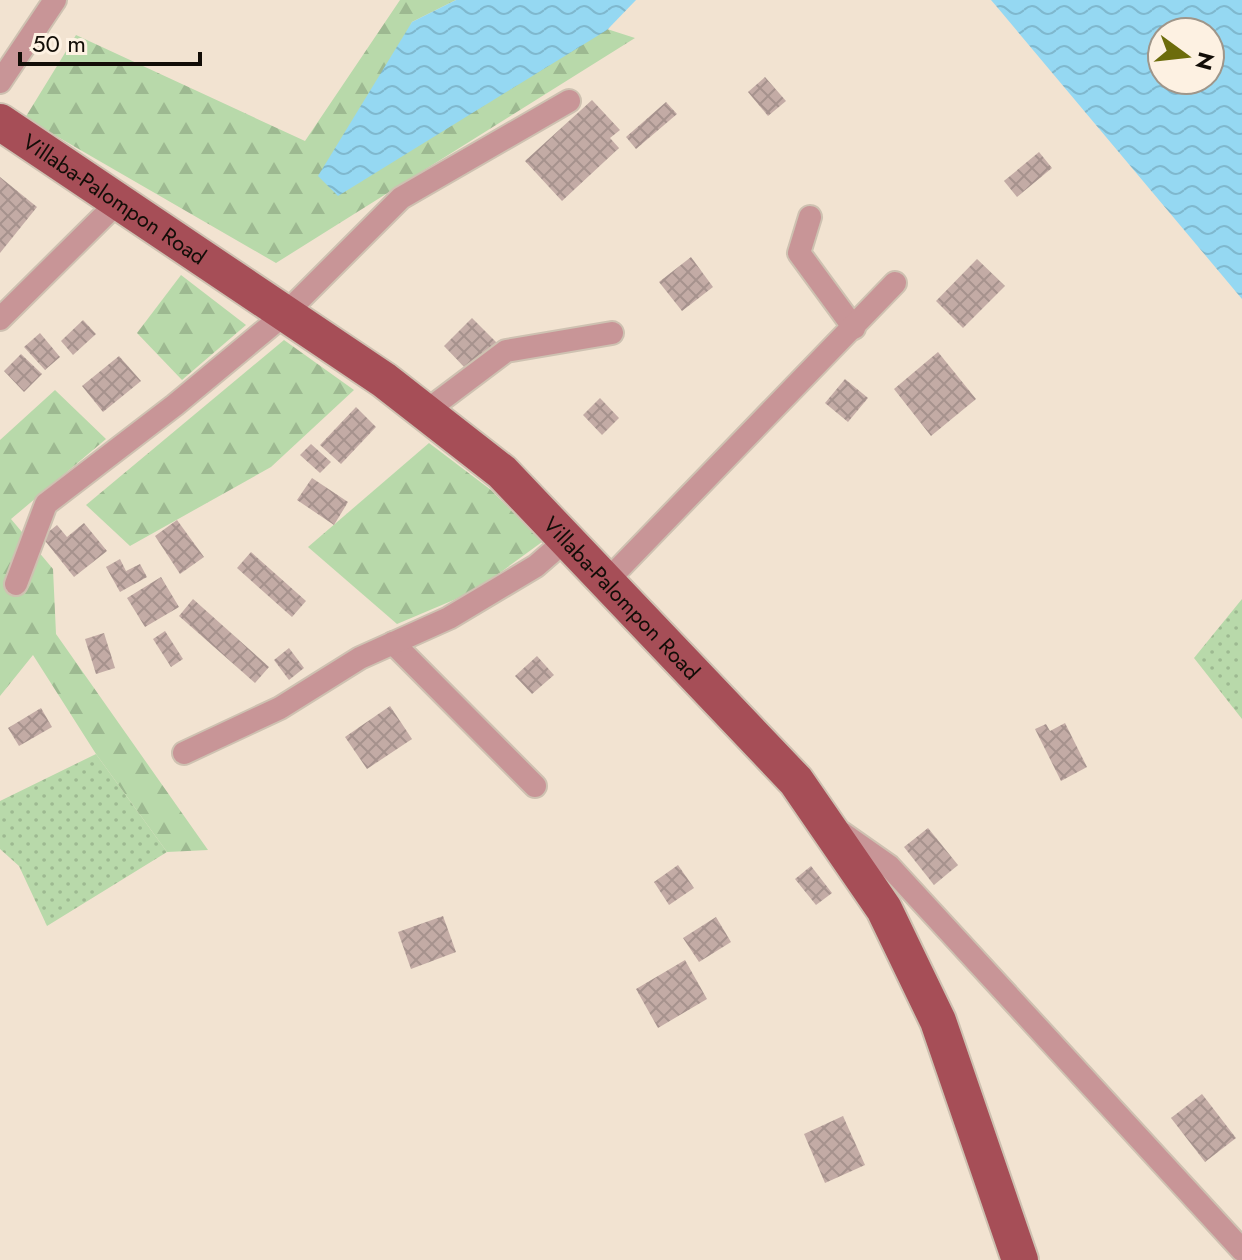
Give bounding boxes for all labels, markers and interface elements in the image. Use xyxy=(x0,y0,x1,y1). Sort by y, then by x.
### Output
scale bar xyxy=(20,16,200,66)
north arrow xyxy=(1146,16,1226,96)
text: 50 m xyxy=(32,26,86,61)
text: N xyxy=(1188,49,1223,74)
street label: Villaba-Palompon Road xyxy=(16,126,213,272)
street label: Villaba-Palompon Road xyxy=(536,509,708,687)

